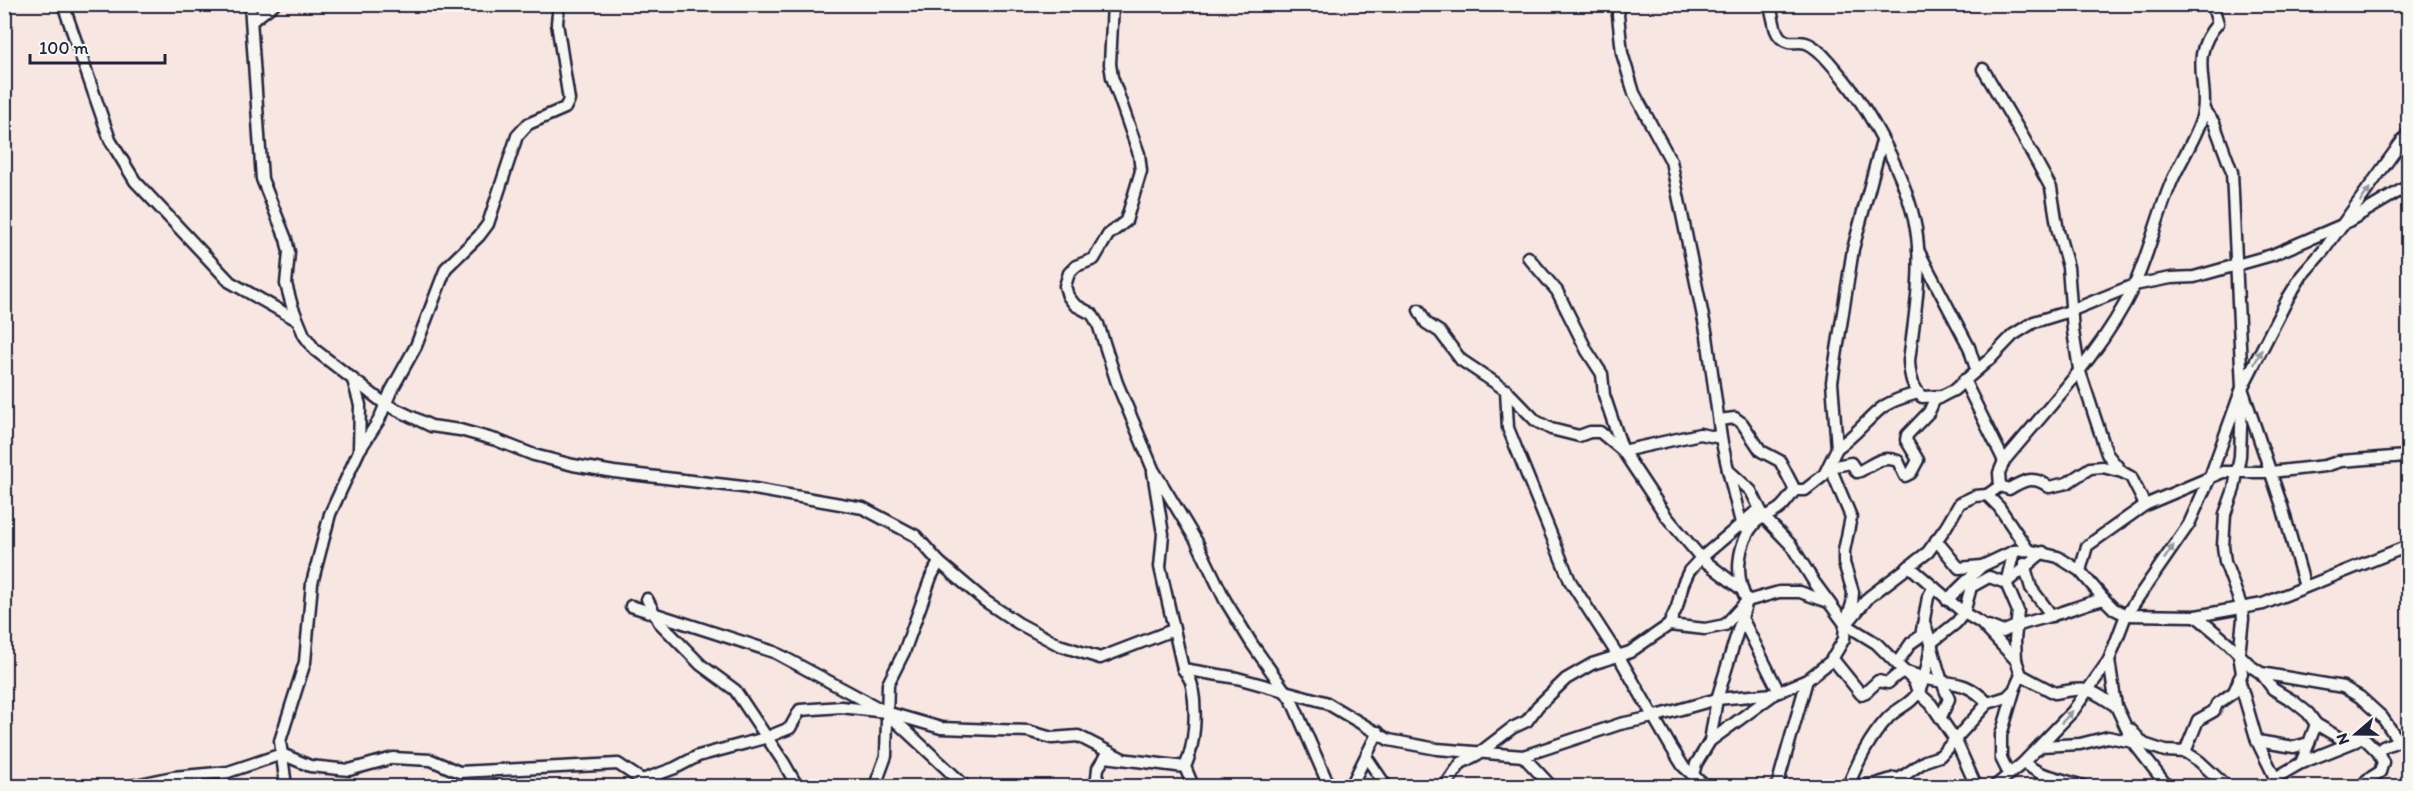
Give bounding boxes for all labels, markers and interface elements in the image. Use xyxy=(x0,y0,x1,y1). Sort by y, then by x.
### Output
scale bar xyxy=(30,27,165,65)
text: 100 m xyxy=(39,37,89,59)
one-way arrow xyxy=(2359,187,2371,203)
one-way arrow xyxy=(2253,348,2263,365)
one-way arrow xyxy=(2163,545,2175,561)
north arrow xyxy=(2326,704,2386,764)
one-way arrow xyxy=(2060,710,2073,725)
text: N xyxy=(2332,731,2353,747)

